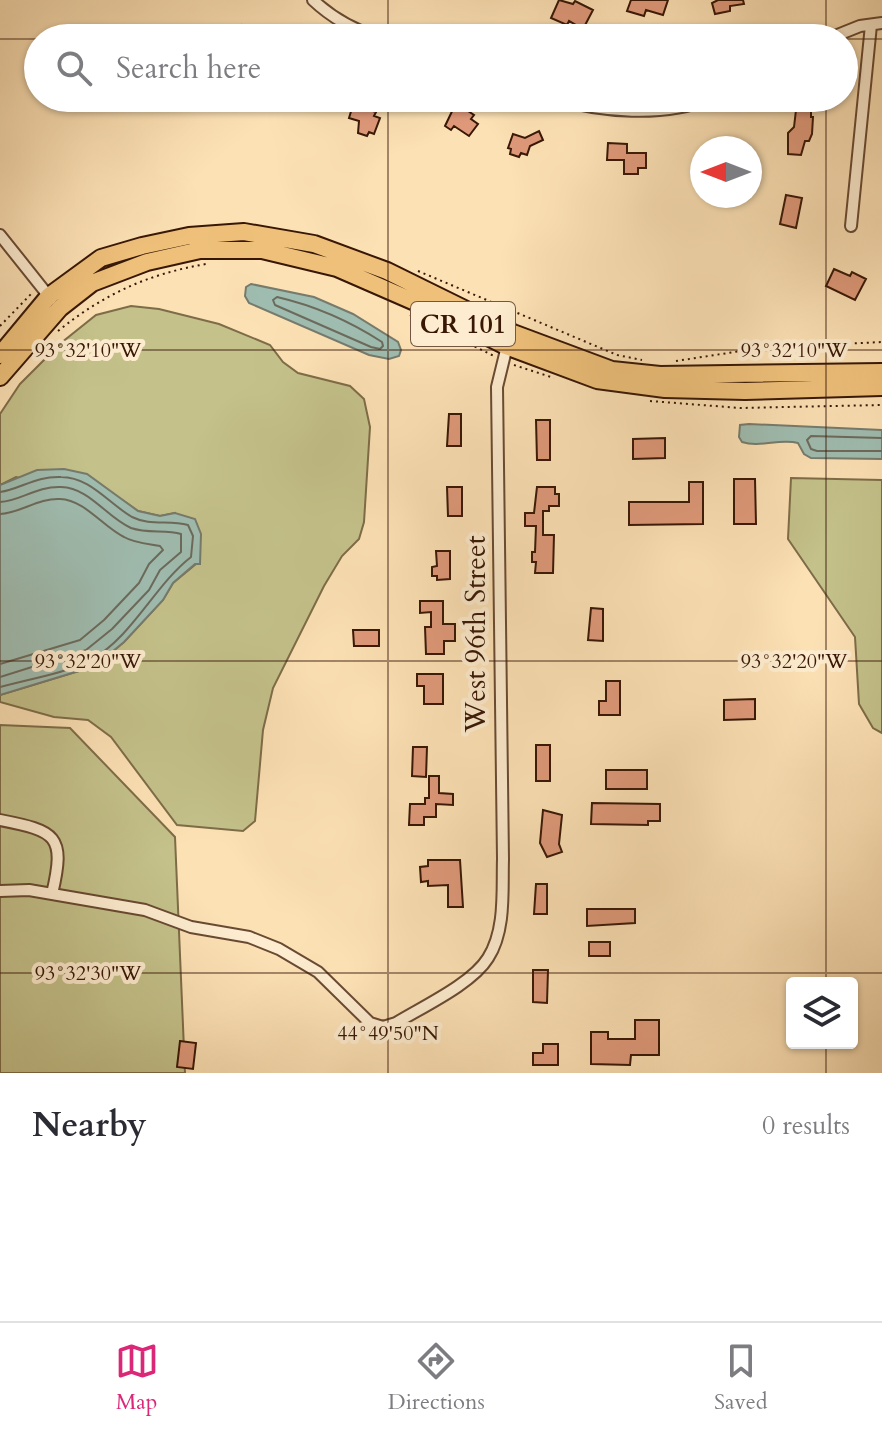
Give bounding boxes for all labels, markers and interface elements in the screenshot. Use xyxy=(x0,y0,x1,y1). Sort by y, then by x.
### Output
search box xyxy=(24,24,858,112)
icon: search xyxy=(52,46,96,90)
text: Search here xyxy=(116,48,261,89)
north arrow xyxy=(690,136,762,208)
road number: CR 101 xyxy=(411,302,515,346)
text: 93°32'10"W xyxy=(35,337,142,364)
text: 93°32'10"W xyxy=(741,337,848,364)
street label: West 96th Street xyxy=(457,535,495,734)
text: 93°32'20"W xyxy=(35,648,142,675)
text: 93°32'20"W xyxy=(741,648,848,675)
text: 93°32'30"W xyxy=(35,960,142,987)
map controls xyxy=(786,977,858,1049)
button: layers xyxy=(786,977,858,1049)
text: 44°49'50"N xyxy=(337,1020,439,1047)
text: Nearby xyxy=(32,1102,147,1148)
text: 0 results xyxy=(762,1108,850,1143)
tab: Map xyxy=(115,1339,159,1417)
tab: Directions xyxy=(388,1339,485,1417)
tab: Saved xyxy=(714,1339,767,1417)

